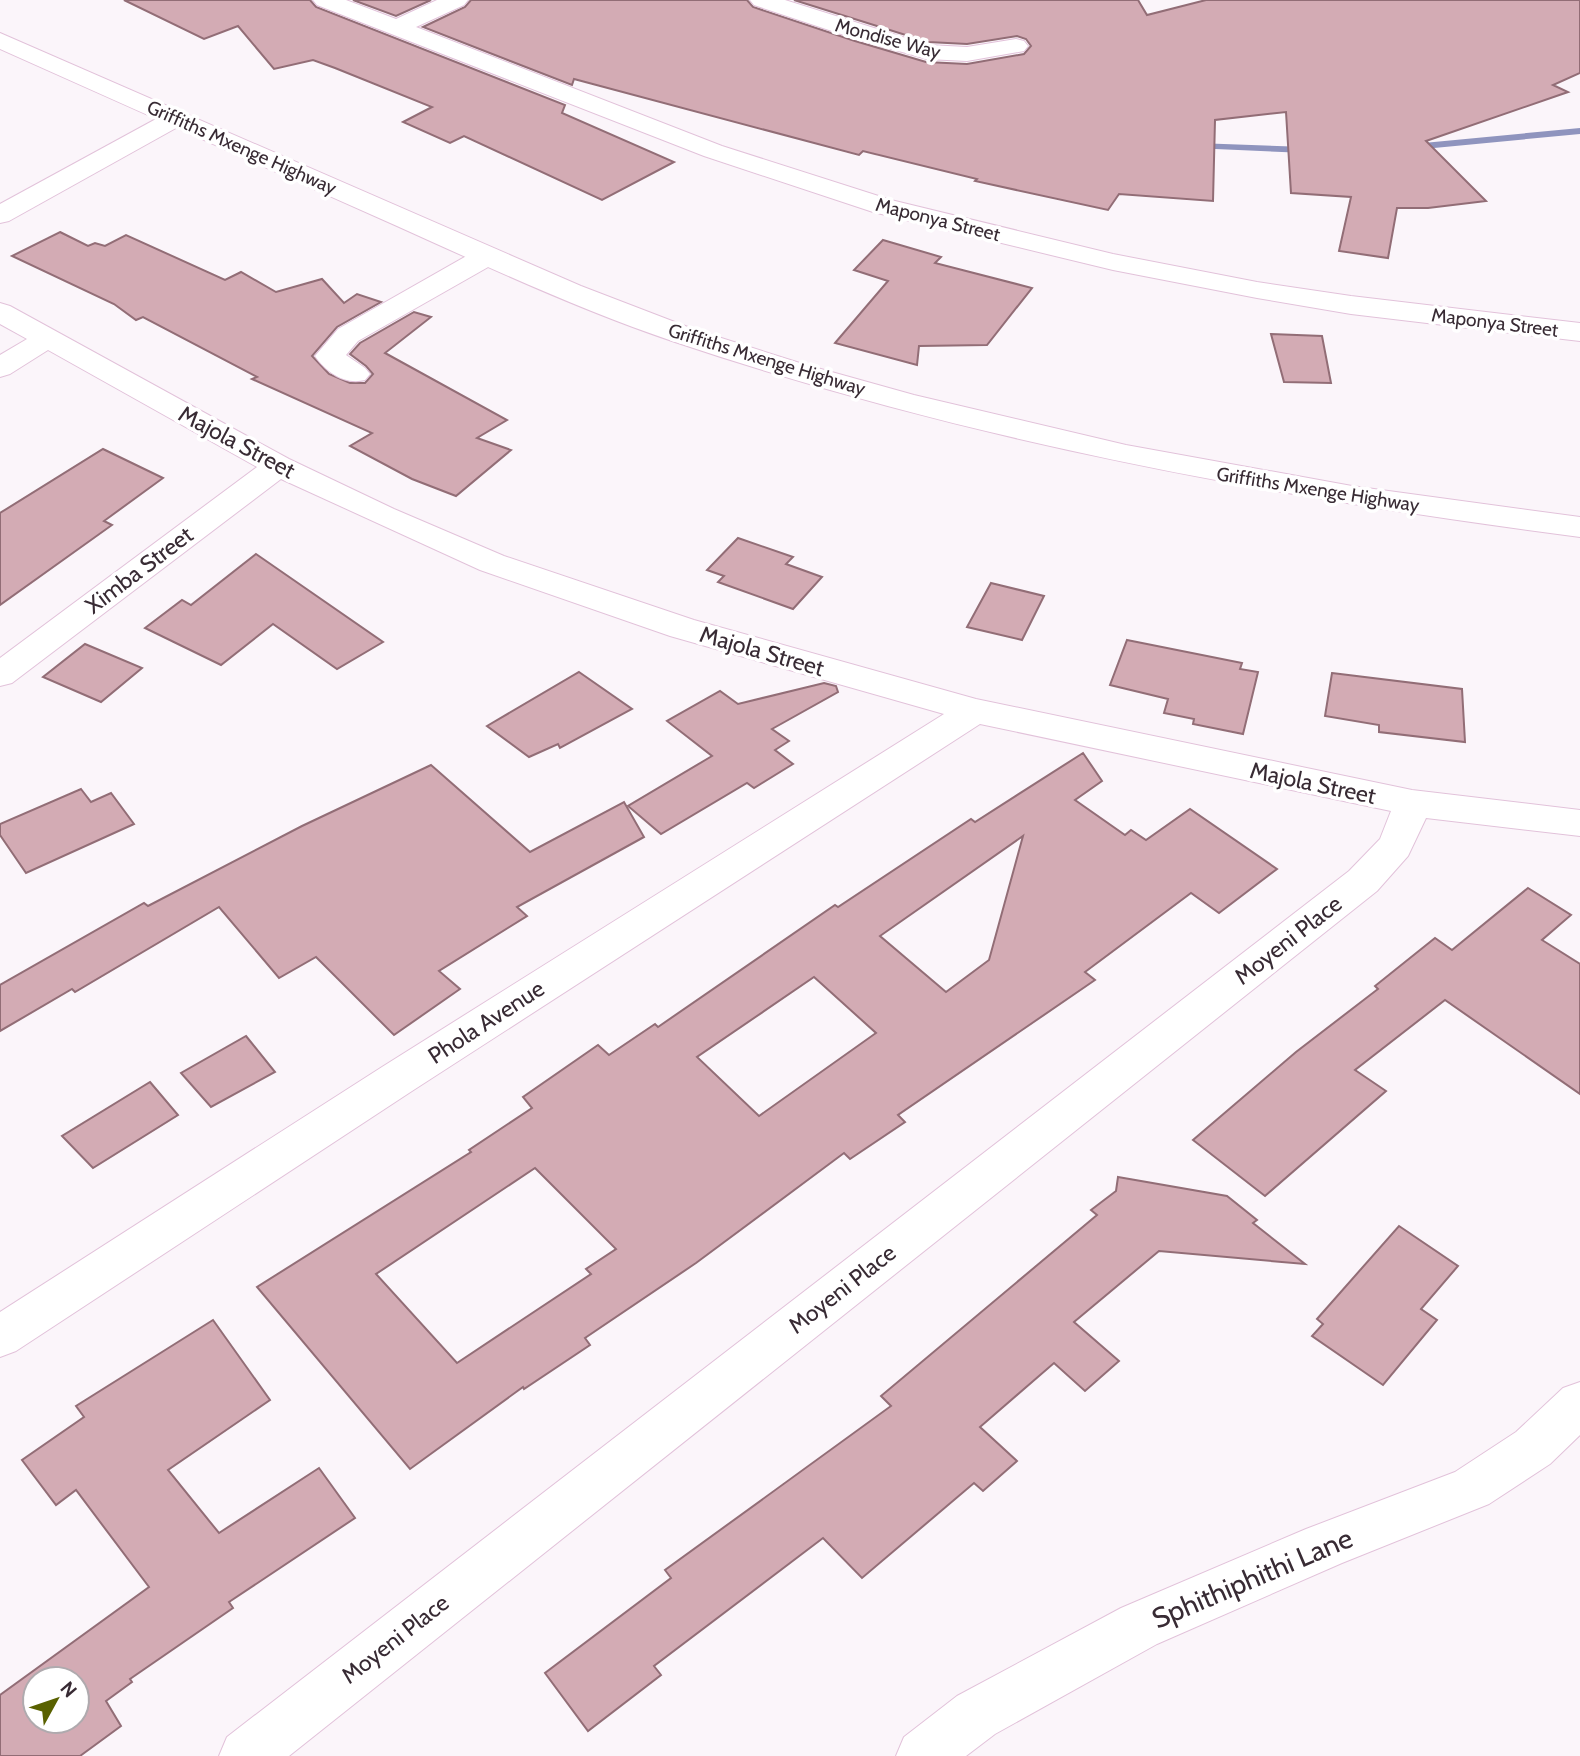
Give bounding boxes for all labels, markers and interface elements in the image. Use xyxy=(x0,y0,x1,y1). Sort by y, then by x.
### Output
street label: Mondise Way xyxy=(833,13,944,64)
street label: Griffiths Mxenge Highway xyxy=(143,95,340,200)
street label: Maponya Street xyxy=(873,193,1003,246)
street label: Maponya Street xyxy=(1430,303,1560,342)
street label: Griffiths Mxenge Highway xyxy=(665,319,869,401)
street label: Majola Street xyxy=(174,400,300,484)
street label: Griffiths Mxenge Highway xyxy=(1215,462,1421,517)
street label: Ximba Street xyxy=(80,520,198,619)
street label: Majola Street xyxy=(697,620,828,682)
street label: Majola Street xyxy=(1248,756,1379,810)
street label: Moyeni Place xyxy=(1229,889,1347,991)
street label: Phola Avenue xyxy=(423,974,549,1070)
street label: Moyeni Place xyxy=(783,1238,901,1340)
street label: Sphithiphithi Lane xyxy=(1147,1520,1357,1636)
street label: Moyeni Place xyxy=(336,1588,454,1690)
north arrow xyxy=(21,1665,91,1735)
text: N xyxy=(56,1677,82,1702)

